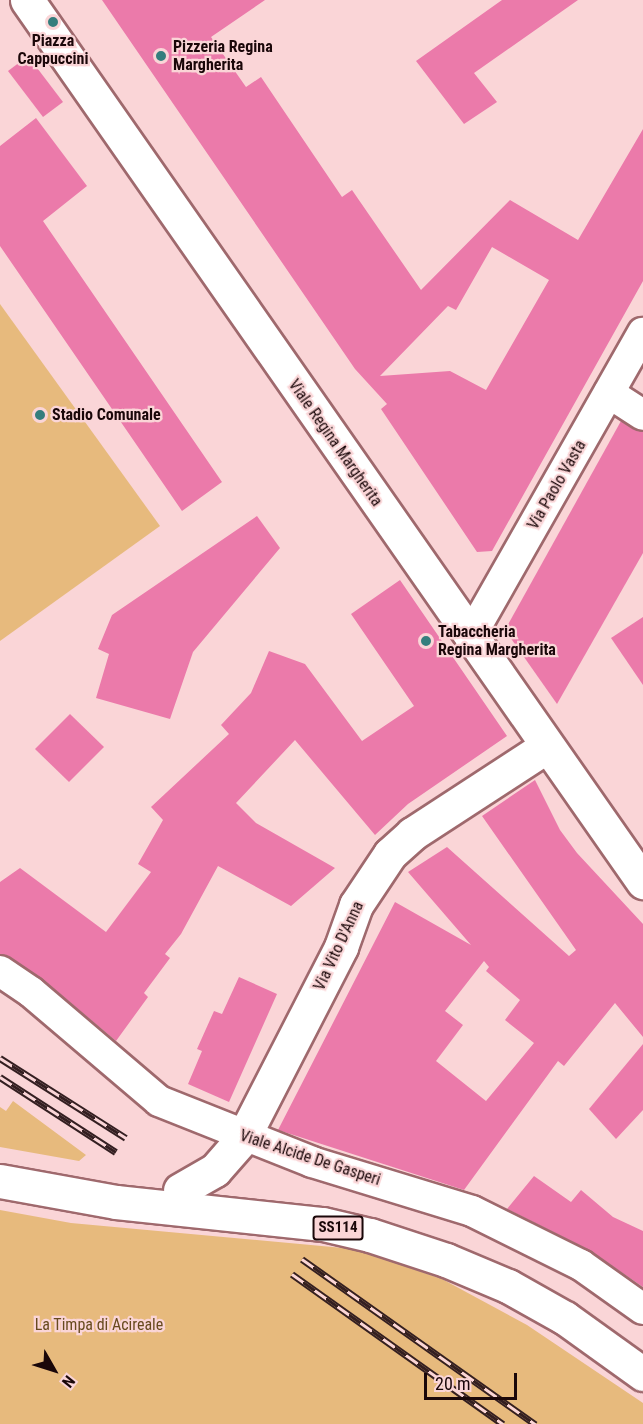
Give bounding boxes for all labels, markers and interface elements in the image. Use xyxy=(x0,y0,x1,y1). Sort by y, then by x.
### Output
marker: Piazza Cappuccini xyxy=(46,15,60,29)
place label: Piazza Cappuccini xyxy=(17,31,89,69)
place label: Pizzeria Regina Margherita xyxy=(173,37,273,75)
marker: Pizzeria Regina Margherita xyxy=(154,49,168,63)
street label: Viale Regina Margherita xyxy=(284,376,386,510)
place label: Stadio Comunale xyxy=(52,405,161,425)
marker: Stadio Comunale xyxy=(33,408,47,422)
street label: Via Paolo Vasta xyxy=(524,437,590,533)
place label: Tabaccheria Regina Margherita xyxy=(438,622,556,660)
marker: Tabaccheria Regina Margherita xyxy=(419,634,433,648)
street label: Via Vito D'Anna xyxy=(310,898,368,994)
street label: Viale Alcide De Gasperi xyxy=(237,1126,383,1190)
road number: SS114 xyxy=(312,1216,364,1240)
park label: La Timpa di Acireale xyxy=(35,1315,163,1335)
north arrow xyxy=(24,1340,84,1400)
scale bar xyxy=(427,1361,520,1399)
text: N xyxy=(58,1372,79,1391)
text: 20 m xyxy=(435,1373,470,1394)

